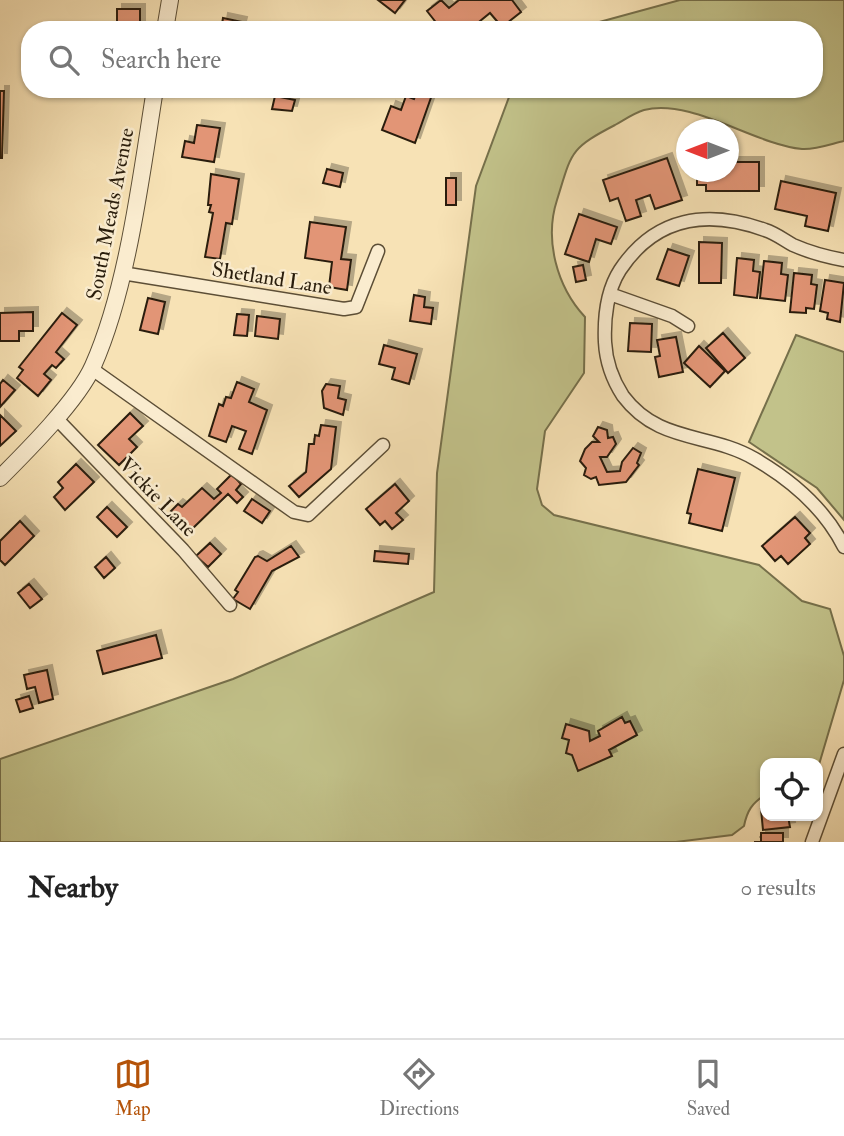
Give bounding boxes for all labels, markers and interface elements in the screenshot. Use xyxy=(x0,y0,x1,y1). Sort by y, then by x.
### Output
search box xyxy=(21,21,823,98)
icon: search xyxy=(45,41,83,79)
text: Search here xyxy=(101,44,221,76)
north arrow xyxy=(676,119,739,182)
street label: South Meads Avenue xyxy=(81,125,140,303)
street label: Shetland Lane xyxy=(210,256,334,301)
street label: Vickie Lane xyxy=(113,452,203,543)
map controls xyxy=(760,758,823,821)
button: locate xyxy=(760,758,823,821)
text: Nearby xyxy=(28,869,118,906)
text: 0 results xyxy=(740,873,816,902)
tab: Map xyxy=(114,1055,152,1121)
tab: Directions xyxy=(379,1055,459,1121)
tab: Saved xyxy=(687,1055,730,1121)

